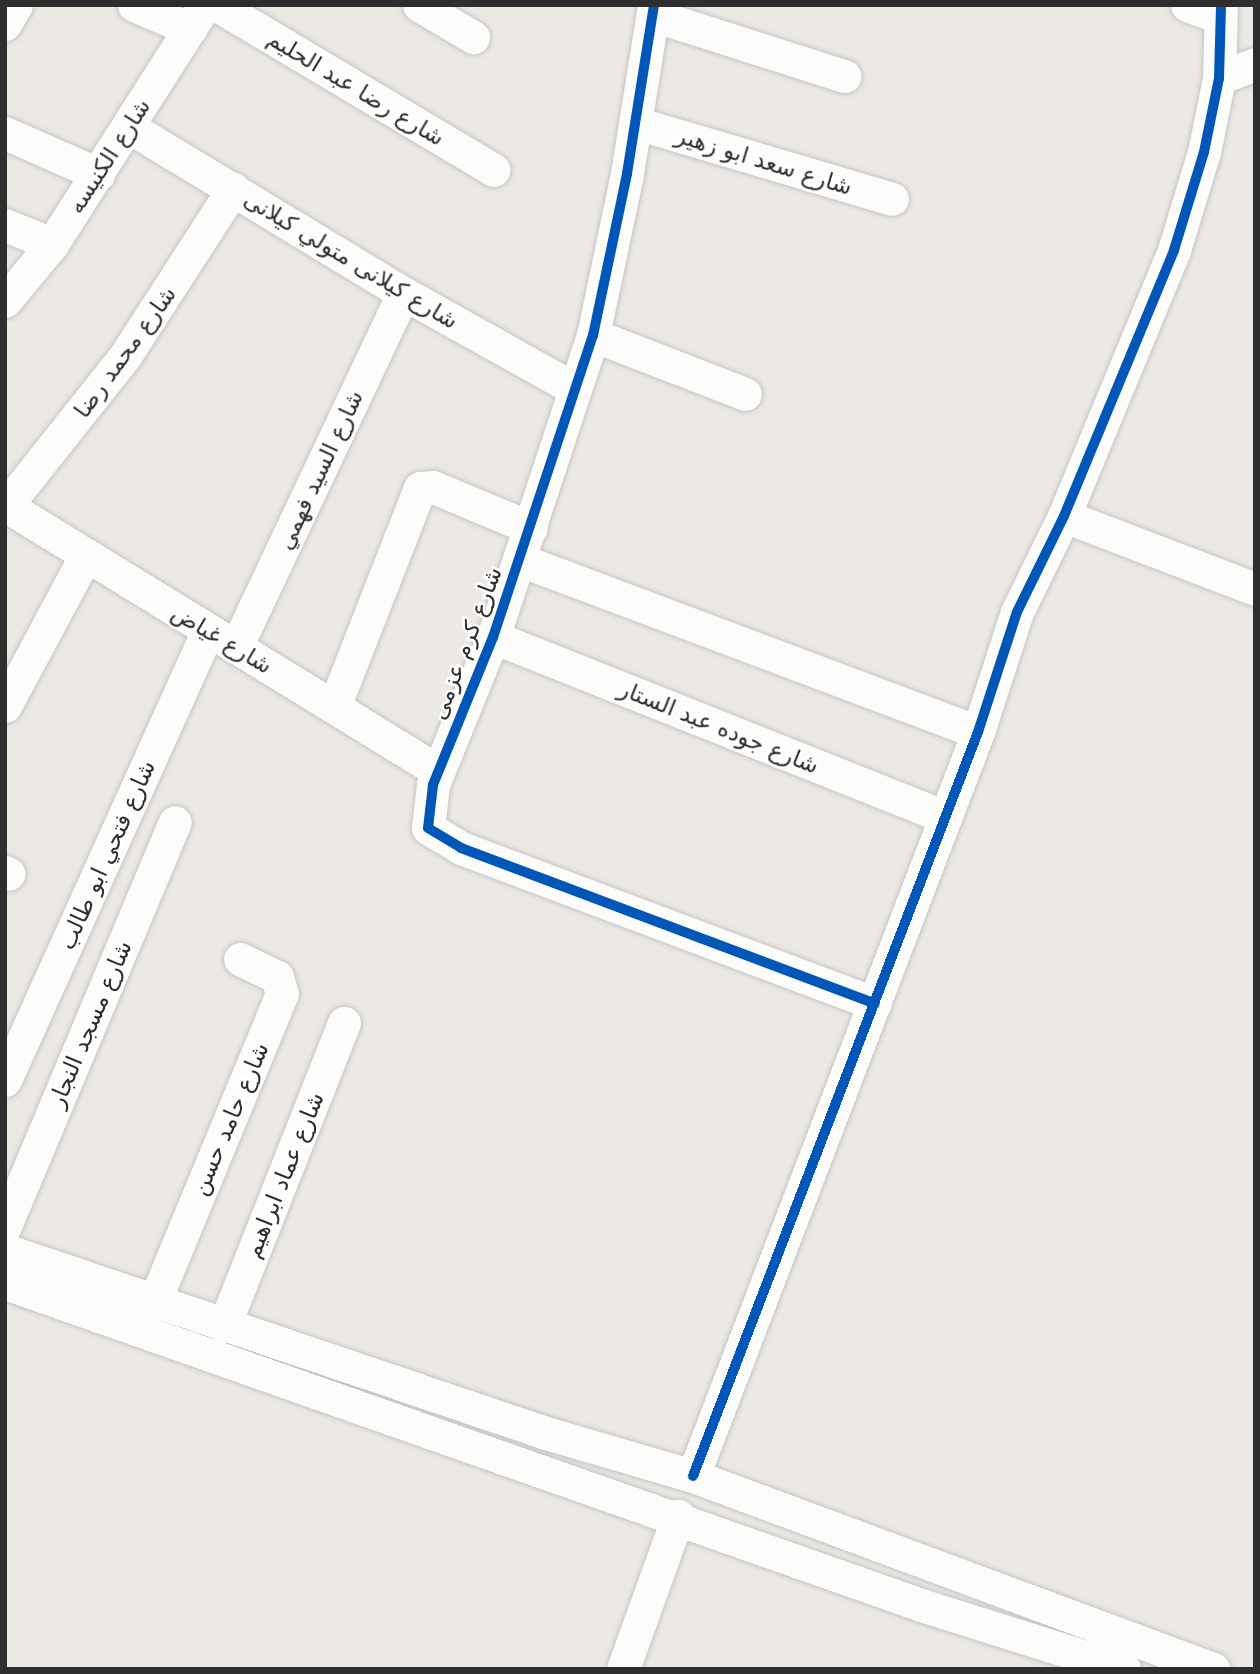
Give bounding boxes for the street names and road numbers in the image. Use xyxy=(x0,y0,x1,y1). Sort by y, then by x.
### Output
street label: شارع رضا عبد الحليم xyxy=(263,24,449,152)
street label: شارع الكنيسه xyxy=(62,93,156,219)
street label: شارع سعد ابو زهير xyxy=(672,121,856,201)
street label: شارع كيلانى متولي كيلانى xyxy=(239,185,463,335)
street label: شارع محمد رضا xyxy=(68,281,182,423)
street label: شارع السيد فهمي xyxy=(271,386,369,554)
street label: شارع كرم عزمى xyxy=(424,563,508,723)
street label: شارع غياض xyxy=(167,598,277,680)
street label: شارع جوده عبد الستار xyxy=(615,674,823,780)
street label: شارع فتحي ابو طالب xyxy=(53,756,161,954)
street label: شارع مسجد النجار xyxy=(42,936,138,1112)
street label: شارع حامد حسن xyxy=(185,1038,275,1200)
street label: شارع عماد ابراهيم xyxy=(238,1088,330,1262)

